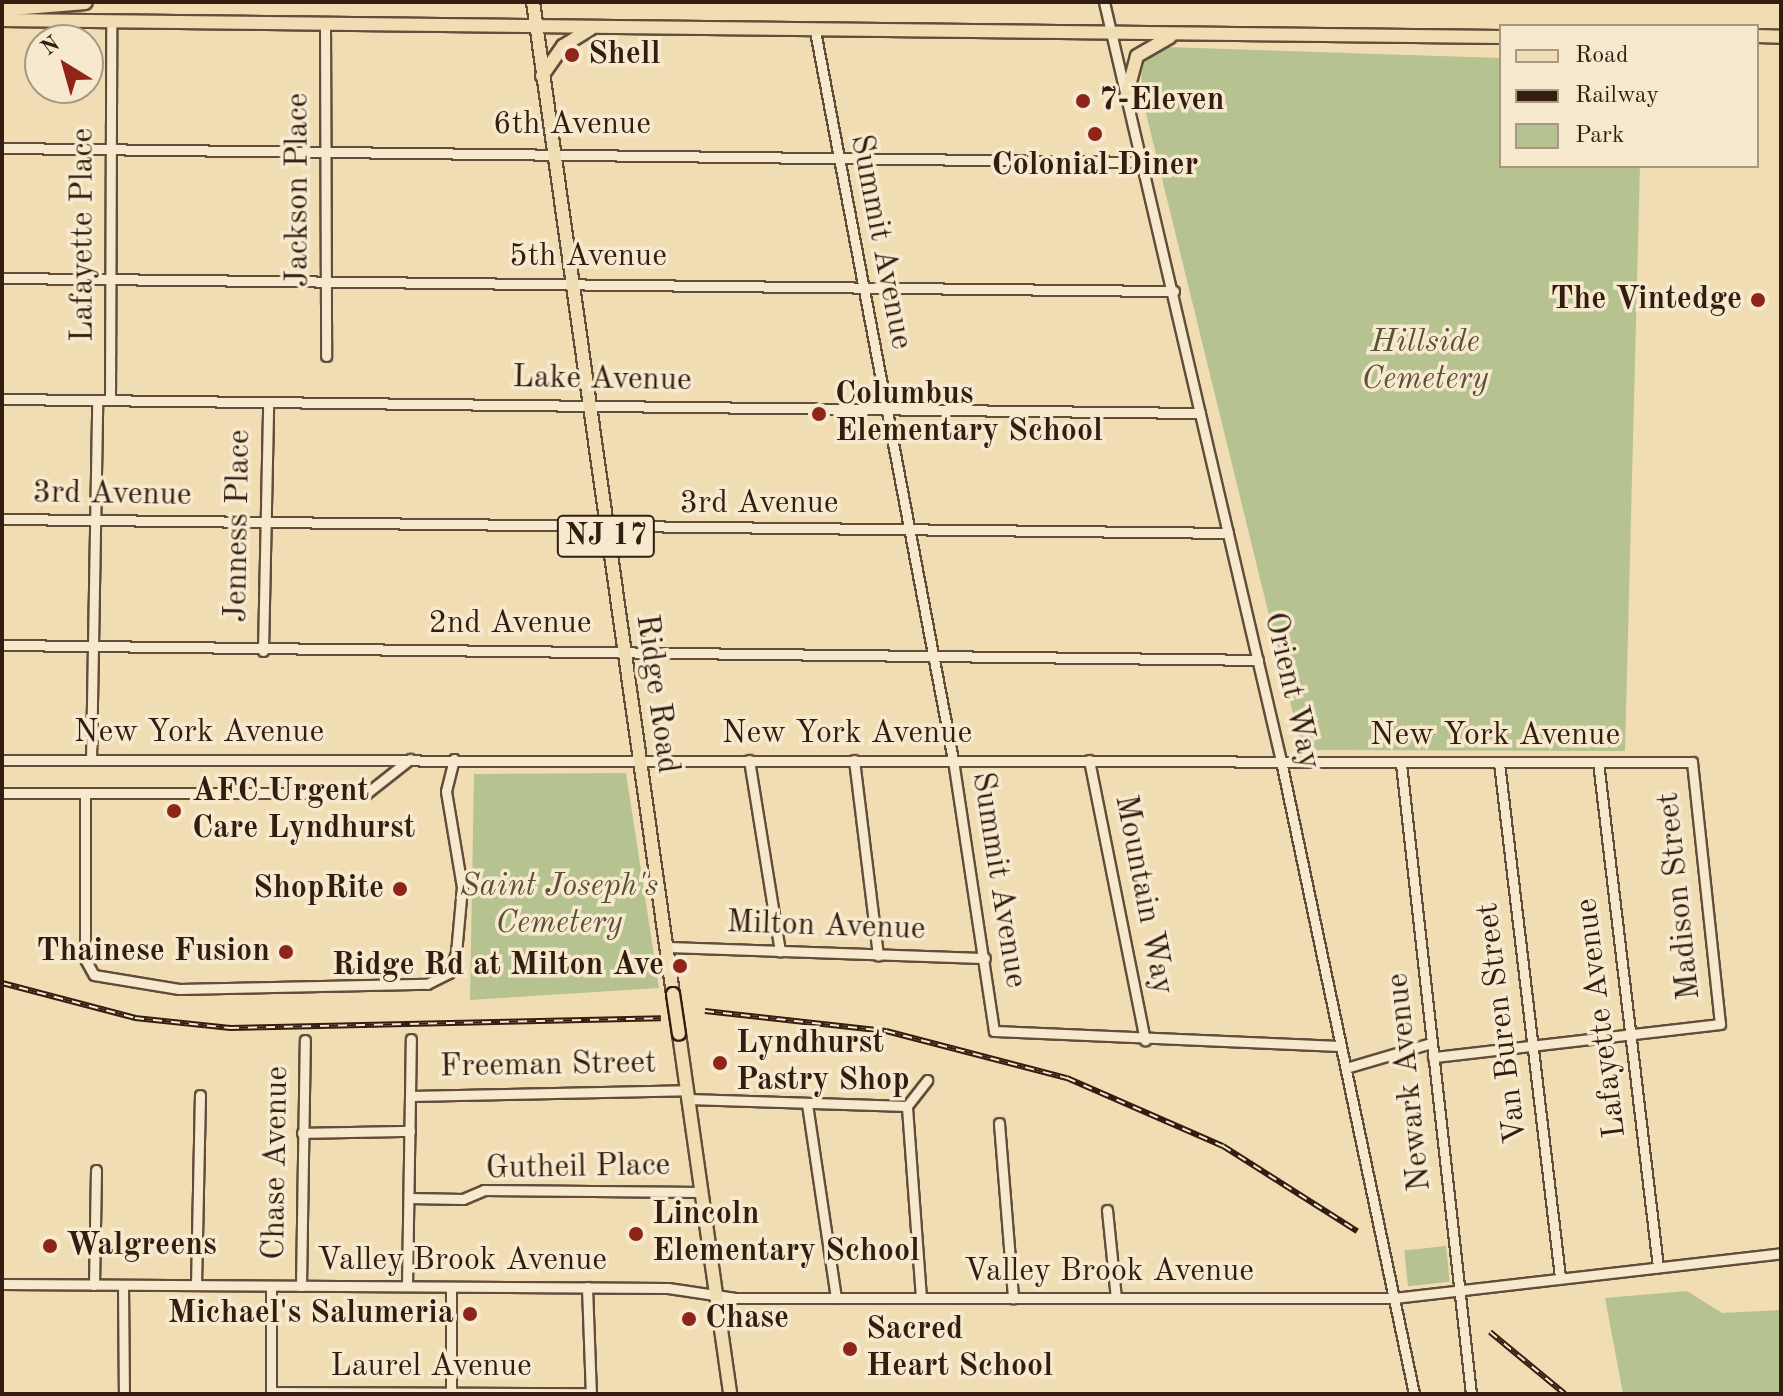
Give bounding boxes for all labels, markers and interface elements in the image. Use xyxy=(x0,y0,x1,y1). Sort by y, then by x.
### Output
north arrow xyxy=(24,24,104,104)
legend xyxy=(1499,24,1759,168)
text: N xyxy=(37,33,64,60)
place label: Shell xyxy=(588,36,661,74)
text: Road xyxy=(1575,44,1628,68)
marker: Shell xyxy=(563,46,581,64)
place label: 7-Eleven xyxy=(1099,82,1225,120)
text: Railway xyxy=(1575,84,1659,108)
marker: 7-Eleven xyxy=(1074,92,1092,110)
street label: Jackson Place xyxy=(280,93,318,287)
street label: 6th Avenue xyxy=(493,106,651,144)
text: Park xyxy=(1575,124,1624,148)
marker: Colonial Diner xyxy=(1086,125,1104,143)
street label: Lafayette Place xyxy=(65,128,103,342)
street label: Summit Avenue xyxy=(840,131,920,353)
place label: Colonial Diner xyxy=(992,147,1198,185)
street label: 5th Avenue xyxy=(509,238,667,276)
place label: The Vintedge xyxy=(1550,281,1742,319)
marker: The Vintedge xyxy=(1749,291,1767,309)
park label: Hillside Cemetery xyxy=(1362,325,1488,400)
street label: Lake Avenue xyxy=(512,359,692,401)
place label: Columbus Elementary School xyxy=(835,377,1103,452)
marker: Columbus Elementary School xyxy=(810,405,828,423)
street label: Jenness Place xyxy=(218,429,260,623)
street label: 3rd Avenue xyxy=(32,474,192,516)
street label: 3rd Avenue xyxy=(680,485,838,523)
road number: NJ 17 xyxy=(556,510,656,562)
street label: 2nd Avenue xyxy=(428,605,592,643)
street label: Orient Way xyxy=(1254,609,1328,773)
street label: Ridge Road xyxy=(626,612,686,776)
street label: New York Avenue xyxy=(74,714,324,752)
street label: New York Avenue xyxy=(722,715,972,753)
street label: New York Avenue xyxy=(1370,717,1620,755)
street label: Summit Avenue xyxy=(962,769,1034,991)
place label: AFC Urgent Care Lyndhurst xyxy=(192,774,415,849)
street label: Madison Street xyxy=(1650,790,1710,1002)
street label: Mountain Way xyxy=(1105,792,1181,998)
marker: AFC Urgent Care Lyndhurst xyxy=(163,800,185,822)
park label: Saint Joseph's Cemetery xyxy=(460,869,658,944)
place label: ShopRite xyxy=(253,870,384,908)
marker: ShopRite xyxy=(391,880,409,898)
street label: Lafayette Avenue xyxy=(1568,896,1636,1140)
street label: Van Buren Street xyxy=(1469,900,1537,1146)
street label: Milton Avenue xyxy=(726,904,926,950)
place label: Thainese Fusion xyxy=(37,933,270,971)
marker: Thainese Fusion xyxy=(277,943,295,961)
place label: Ridge Rd at Milton Ave xyxy=(332,947,664,985)
marker: Ridge Rd at Milton Ave xyxy=(671,957,689,975)
street label: Newark Avenue xyxy=(1379,971,1441,1193)
place label: Lyndhurst Pastry Shop xyxy=(736,1026,910,1101)
street label: Freeman Street xyxy=(439,1045,657,1087)
marker: Lyndhurst Pastry Shop xyxy=(711,1054,729,1072)
street label: Chase Avenue xyxy=(256,1066,298,1260)
street label: Gutheil Place xyxy=(485,1147,671,1189)
place label: Lincoln Elementary School xyxy=(652,1197,920,1272)
marker: Lincoln Elementary School xyxy=(627,1225,645,1243)
place label: Walgreens xyxy=(66,1227,217,1265)
marker: Walgreens xyxy=(41,1237,59,1255)
street label: Valley Brook Avenue xyxy=(317,1242,607,1280)
street label: Valley Brook Avenue xyxy=(964,1253,1254,1291)
place label: Michael's Salumeria xyxy=(168,1295,454,1333)
place label: Chase xyxy=(705,1300,789,1338)
marker: Michael's Salumeria xyxy=(461,1305,479,1323)
marker: Chase xyxy=(680,1310,698,1328)
place label: Sacred Heart School xyxy=(866,1312,1053,1387)
marker: Sacred Heart School xyxy=(841,1340,859,1358)
street label: Laurel Avenue xyxy=(330,1348,532,1386)

